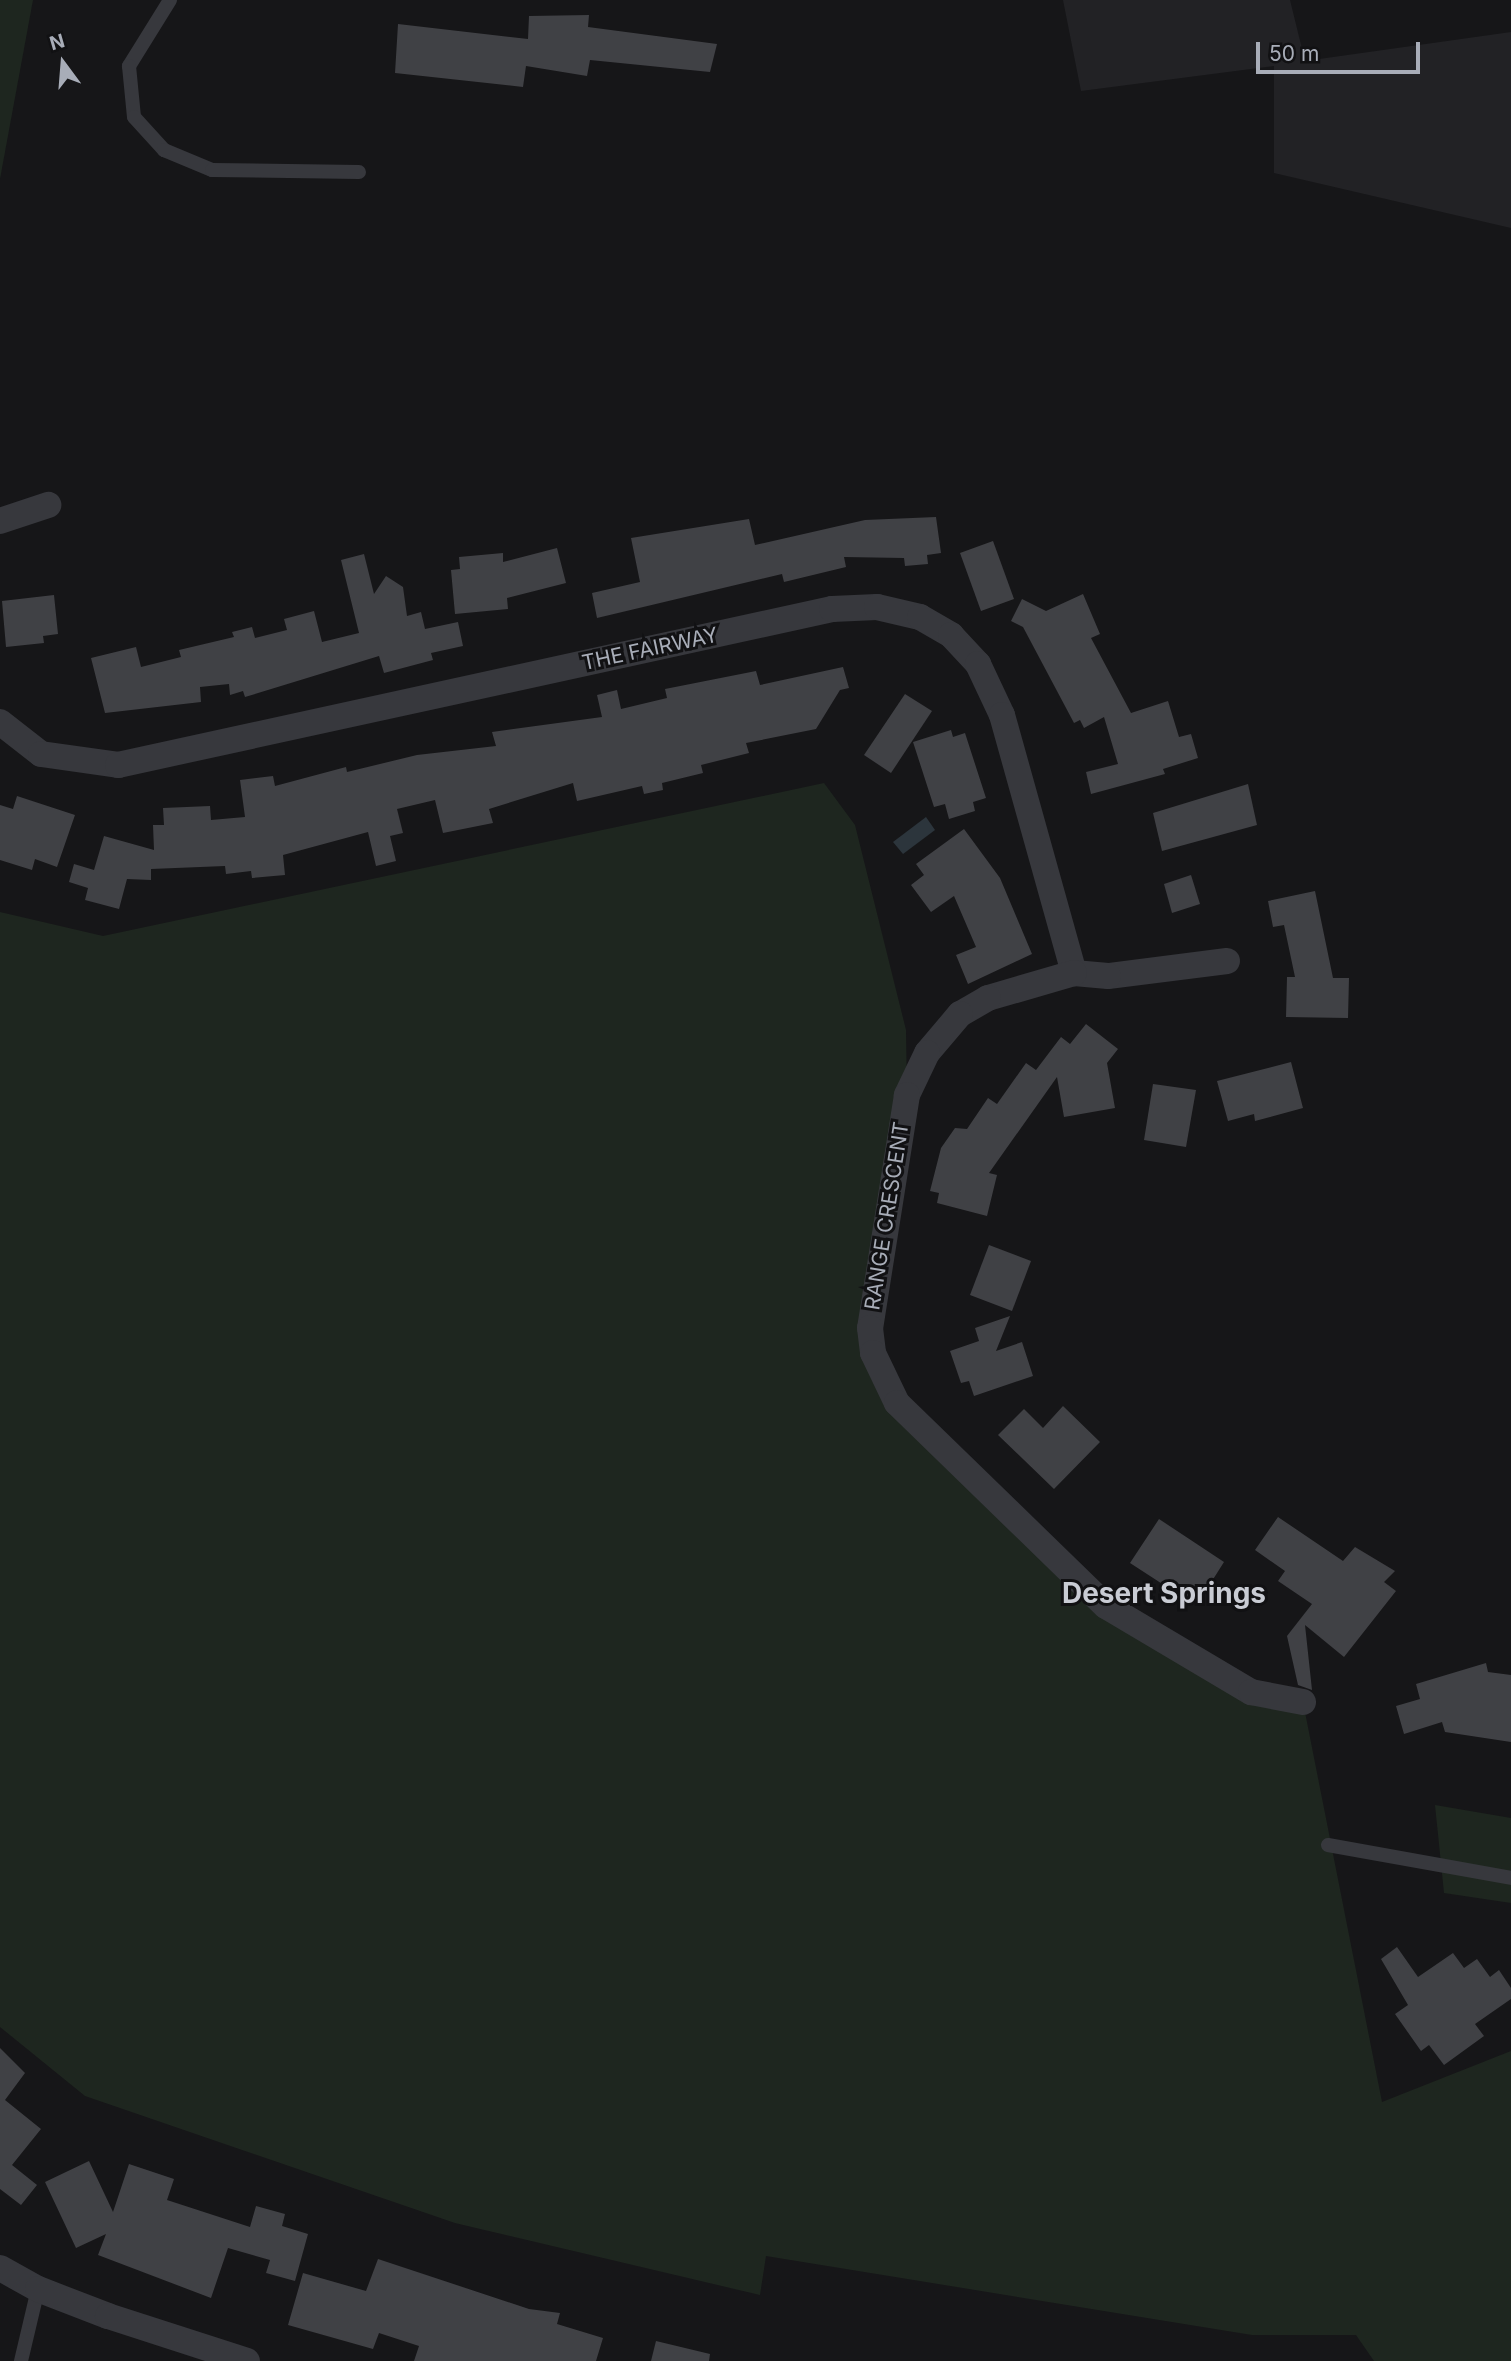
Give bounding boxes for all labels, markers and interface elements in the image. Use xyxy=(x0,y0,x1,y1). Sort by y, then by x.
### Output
north arrow xyxy=(28,28,98,98)
scale bar xyxy=(1259,28,1424,72)
text: N xyxy=(47,29,67,55)
text: 50 m xyxy=(1269,41,1319,66)
street label: THE FAIRWAY xyxy=(580,622,720,676)
street label: RANGE CRESCENT xyxy=(860,1120,914,1312)
district label: Desert Springs xyxy=(1062,1576,1266,1610)

